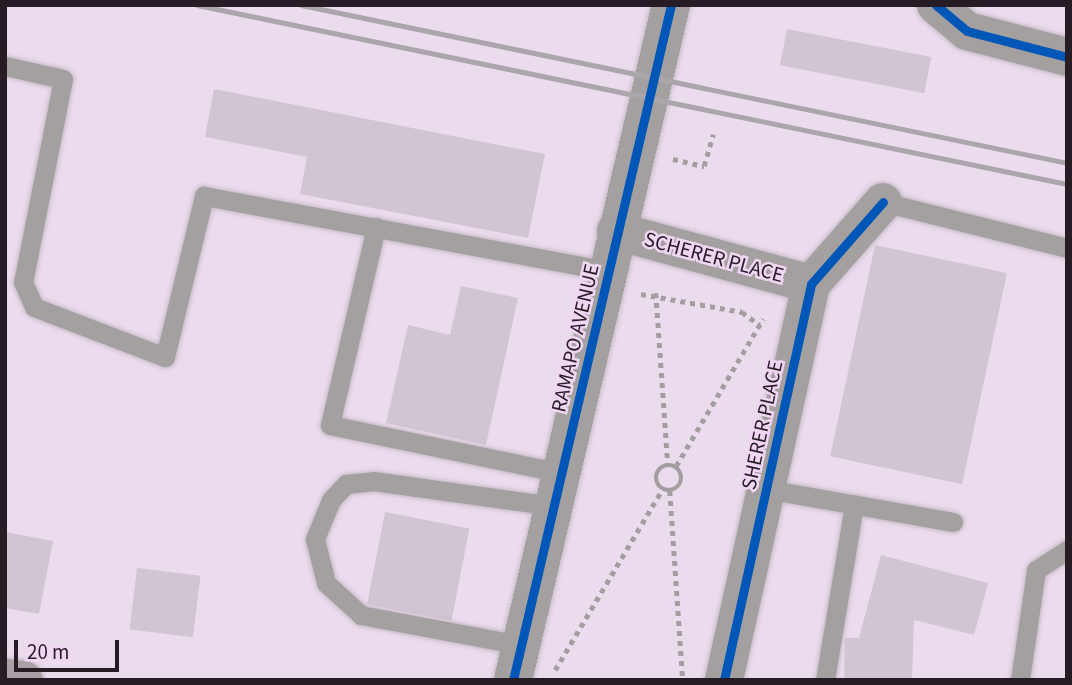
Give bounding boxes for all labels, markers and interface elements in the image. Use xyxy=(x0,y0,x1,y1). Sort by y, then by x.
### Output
street label: SCHERER PLACE xyxy=(641,226,787,288)
street label: RAMAPO AVENUE xyxy=(546,262,604,414)
street label: SHERER PLACE xyxy=(736,358,788,492)
scale bar xyxy=(18,626,122,670)
text: 20 m xyxy=(27,637,69,667)

